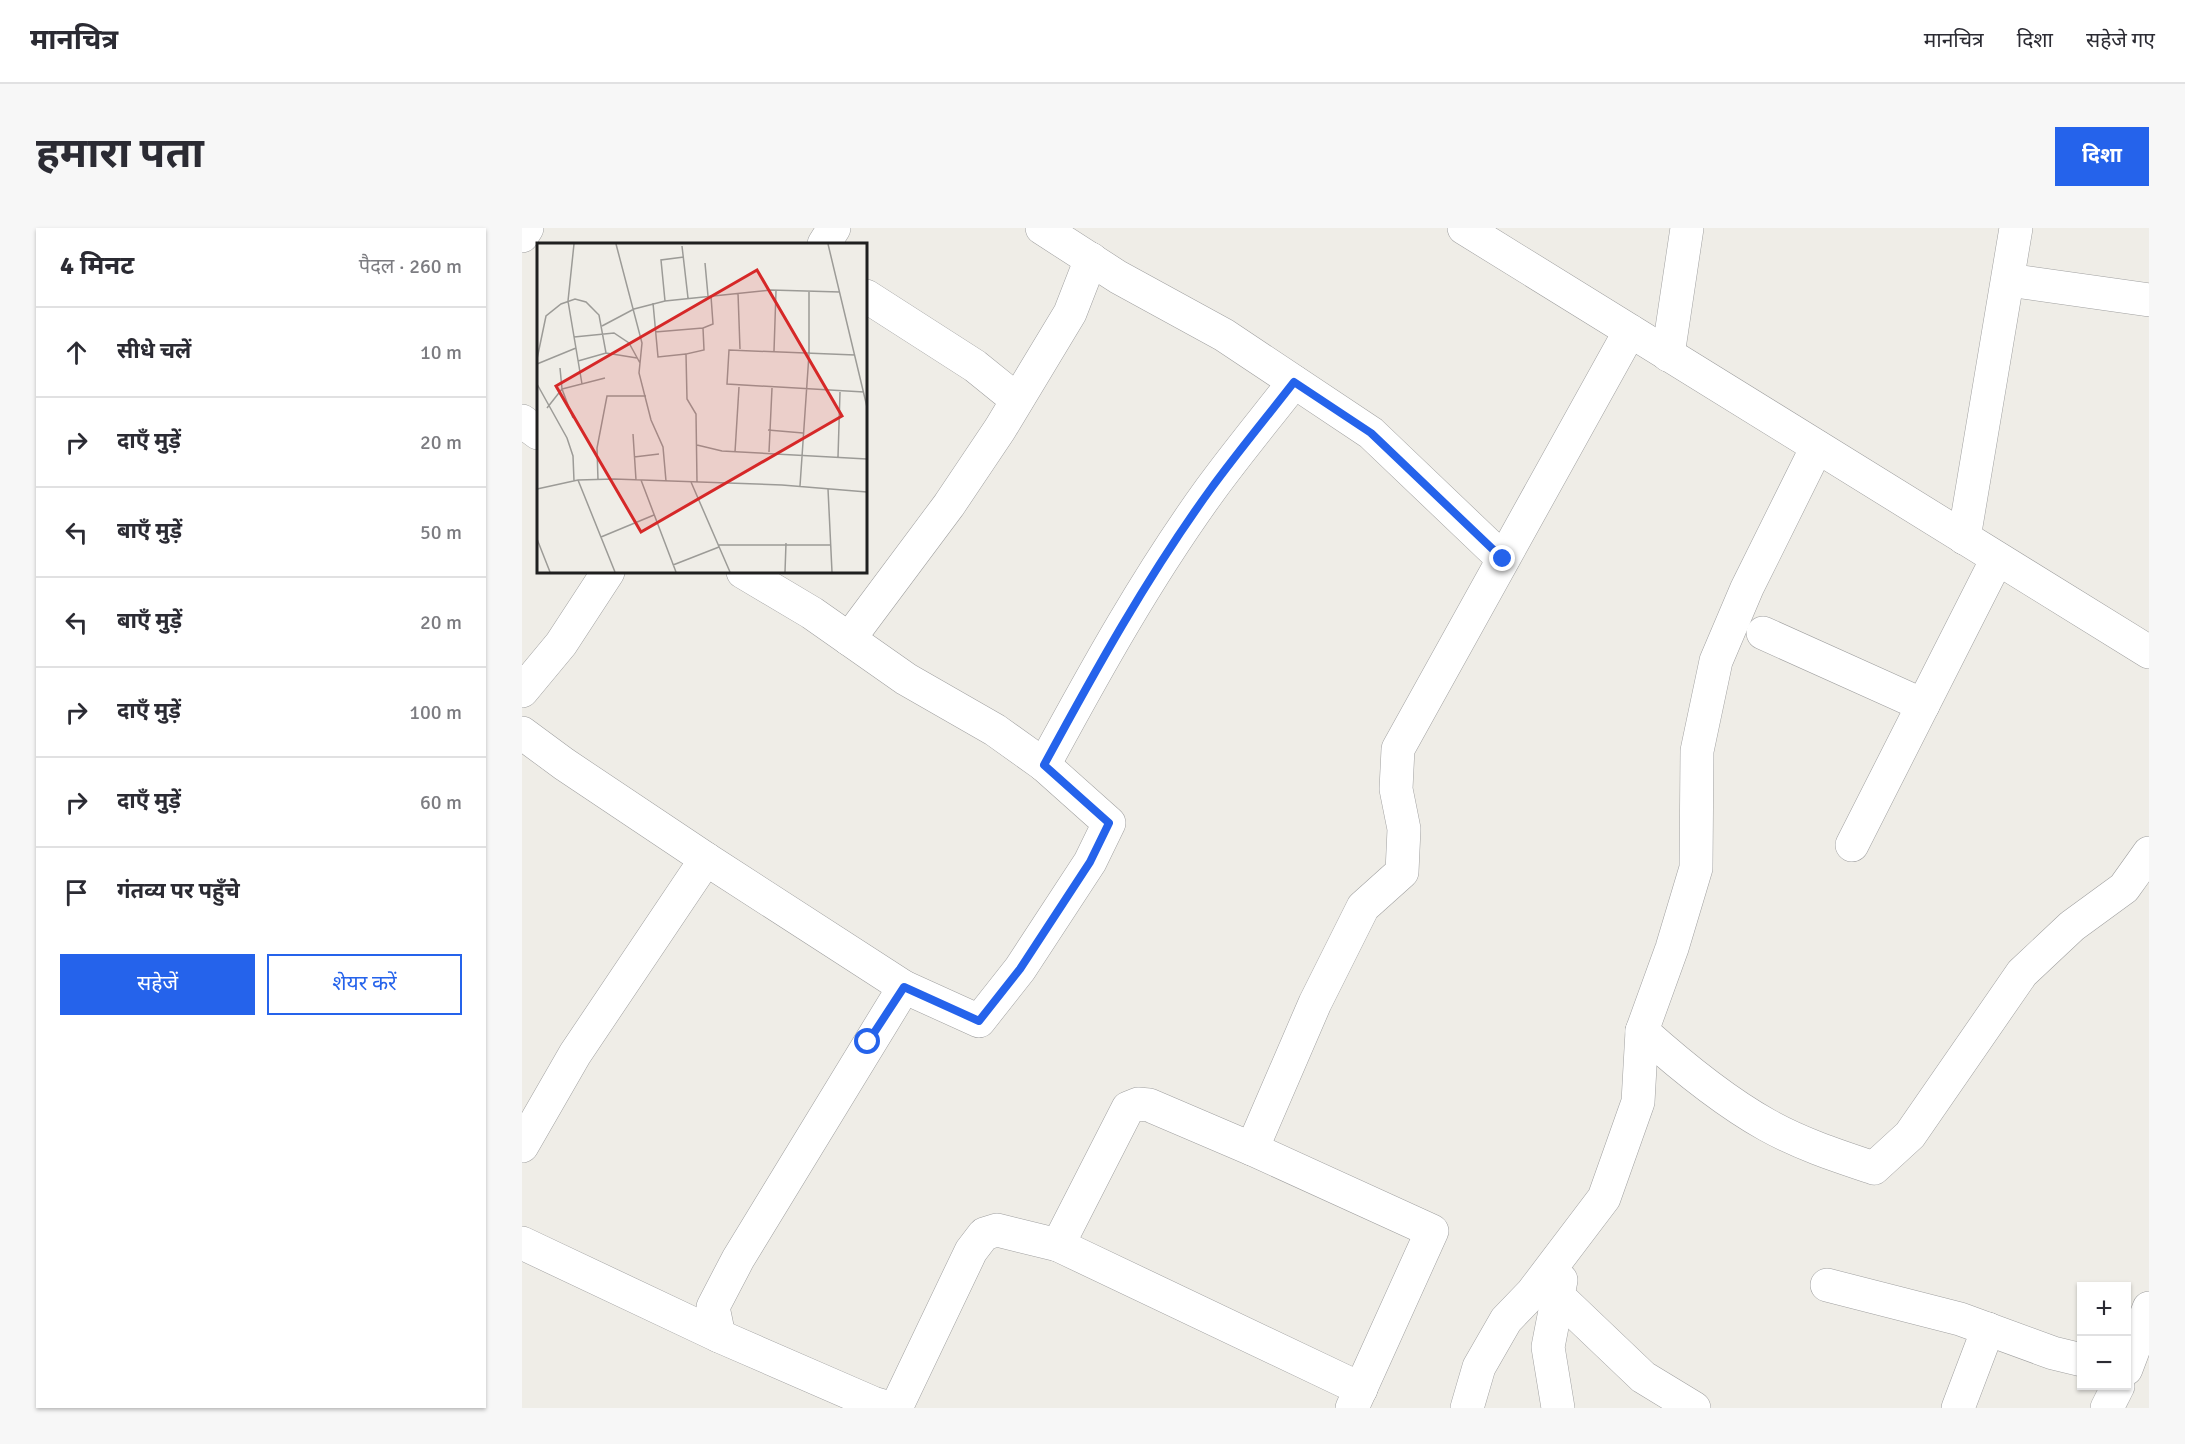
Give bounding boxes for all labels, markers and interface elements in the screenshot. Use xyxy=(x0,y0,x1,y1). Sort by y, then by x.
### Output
text: मानचित्र xyxy=(30,23,118,57)
text: मानचित्र xyxy=(1924,27,1984,53)
text: दिशा xyxy=(2017,27,2053,53)
text: सहेजे गए xyxy=(2086,27,2155,53)
button: दिशा xyxy=(2055,127,2149,186)
text: हमारा पता xyxy=(36,128,204,179)
inset map xyxy=(537,243,867,573)
text: 4 मिनट xyxy=(60,250,134,282)
text: पैदल · 260 m xyxy=(359,254,462,279)
icon: ahead xyxy=(60,336,93,369)
text: सीधे चलें xyxy=(117,337,191,364)
text: 10 m xyxy=(420,340,462,365)
icon: right xyxy=(60,426,93,459)
text: दाएँ मुड़ें xyxy=(117,427,181,454)
text: 20 m xyxy=(420,430,462,455)
icon: left xyxy=(60,516,93,549)
text: बाएँ मुड़ें xyxy=(117,517,182,544)
text: 50 m xyxy=(420,520,462,545)
route end xyxy=(1489,545,1515,571)
icon: left xyxy=(60,606,93,639)
text: बाएँ मुड़ें xyxy=(117,607,182,634)
text: 20 m xyxy=(420,610,462,635)
icon: right xyxy=(60,696,93,729)
text: दाएँ मुड़ें xyxy=(117,697,181,724)
text: 100 m xyxy=(409,700,462,725)
icon: right xyxy=(60,786,93,819)
text: दाएँ मुड़ें xyxy=(117,787,181,814)
text: 60 m xyxy=(420,790,462,815)
icon: arrive xyxy=(60,876,93,909)
text: गंतव्य पर पहुँचे xyxy=(117,877,240,904)
button: सहेजें xyxy=(60,954,255,1015)
button: शेयर करें xyxy=(267,954,462,1015)
route start xyxy=(854,1028,880,1054)
map controls xyxy=(2077,1282,2131,1390)
button: + xyxy=(2077,1282,2131,1336)
button: − xyxy=(2077,1336,2131,1390)

